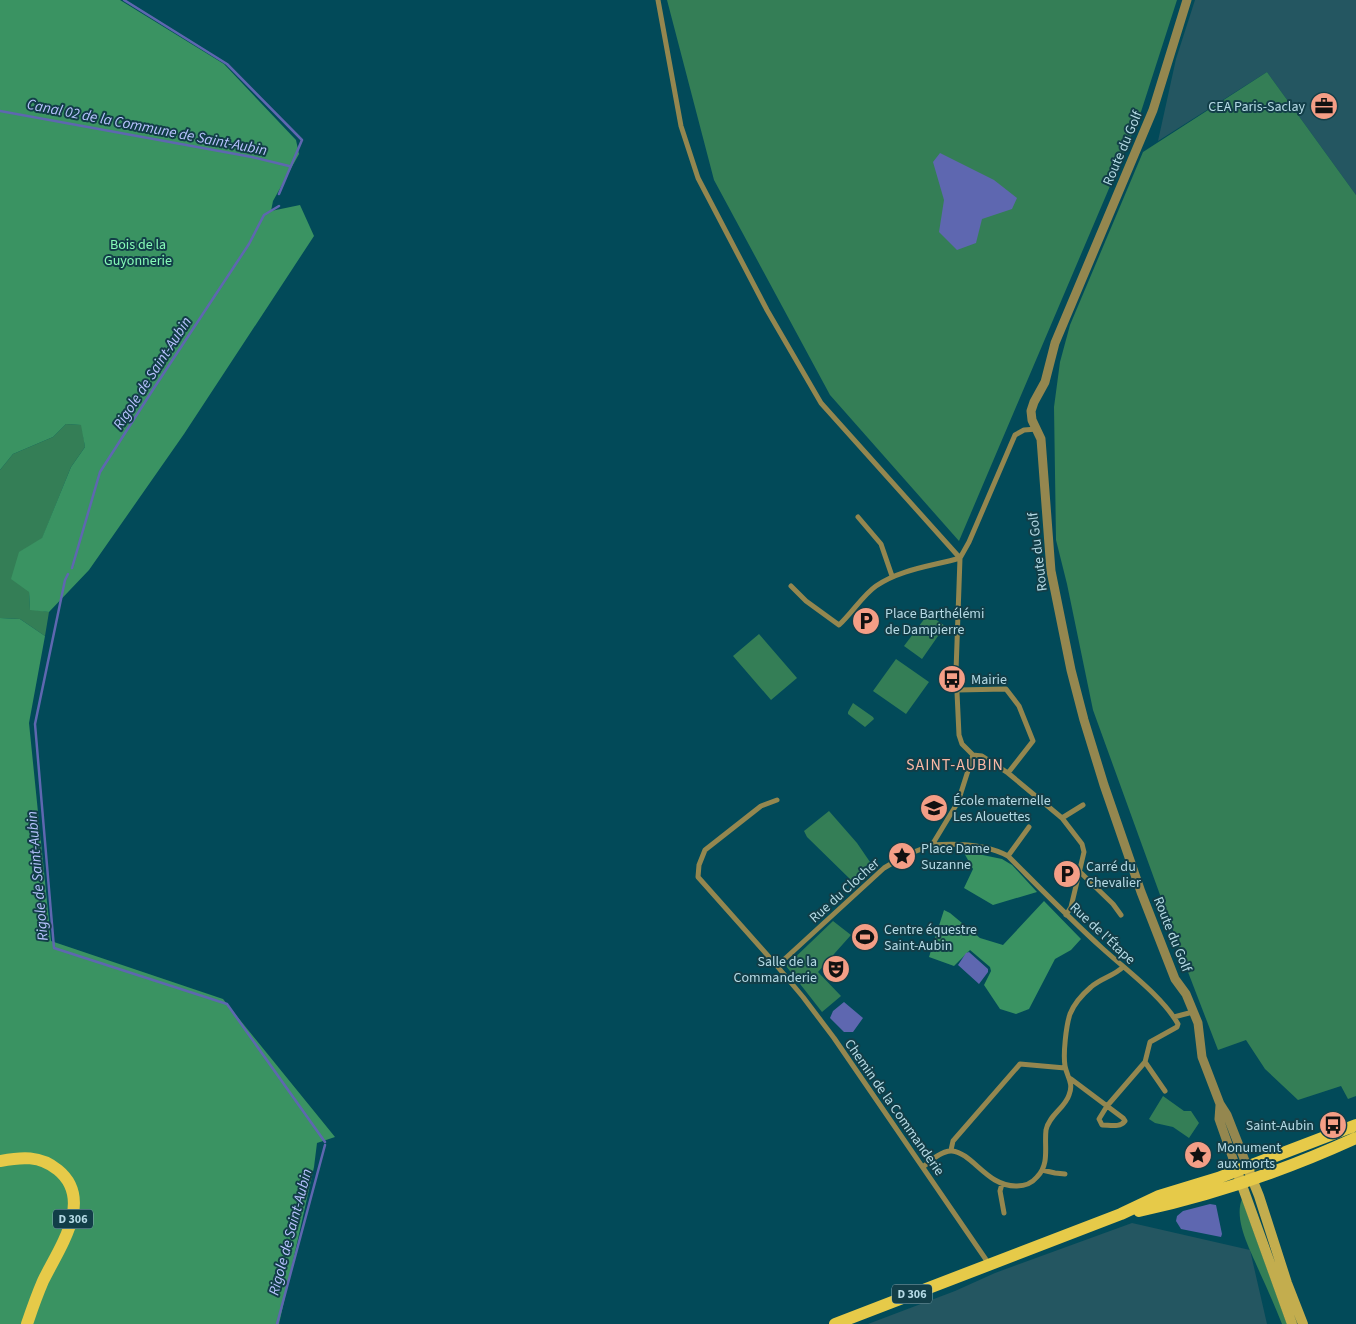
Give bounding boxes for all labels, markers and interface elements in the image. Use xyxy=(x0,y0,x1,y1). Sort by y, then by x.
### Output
office icon: CEA Paris-Saclay xyxy=(1309,91,1339,121)
water label: Canal 02 de la Commune de Saint-Aubin xyxy=(25,94,269,161)
place label: CEA Paris-Saclay xyxy=(1208,97,1305,117)
street label: Route du Golf xyxy=(1098,107,1148,189)
park label: Bois de la Guyonnerie xyxy=(104,235,172,271)
water label: Rigole de Saint-Aubin xyxy=(108,313,197,434)
street label: Route du Golf xyxy=(1023,510,1053,592)
place label: Place Barthélémi de Dampierre xyxy=(885,604,984,640)
parking icon: Place Barthélémi de Dampierre xyxy=(851,606,881,636)
bus stop icon: Mairie xyxy=(937,664,967,694)
place label: Mairie xyxy=(971,670,1007,690)
district label: SAINT-AUBIN xyxy=(906,754,1004,776)
place label: École maternelle Les Alouettes xyxy=(953,791,1051,827)
school or university icon: École maternelle Les Alouettes xyxy=(919,793,949,823)
water label: Rigole de Saint-Aubin xyxy=(21,810,54,942)
place label: Place Dame Suzanne xyxy=(921,839,990,875)
place icon: Place Dame Suzanne xyxy=(887,841,917,871)
street label: Rue du Clocher xyxy=(805,854,884,928)
place label: Carré du Chevalier xyxy=(1086,857,1141,893)
parking icon: Carré du Chevalier xyxy=(1052,859,1082,889)
street label: Route du Golf xyxy=(1148,894,1197,976)
street label: Rue de l'Étape xyxy=(1065,898,1140,969)
place label: Centre équestre Saint-Aubin xyxy=(884,920,977,956)
sports icon: Centre équestre Saint-Aubin xyxy=(850,922,880,952)
place label: Salle de la Commanderie xyxy=(734,952,817,988)
theatre icon: Salle de la Commanderie xyxy=(821,954,851,984)
street label: Chemin de la Commanderie xyxy=(839,1035,949,1180)
bus stop icon: Saint-Aubin xyxy=(1318,1110,1348,1140)
place label: Saint-Aubin xyxy=(1246,1116,1314,1136)
place label: Monument aux morts xyxy=(1217,1138,1281,1174)
place icon: Monument aux morts xyxy=(1183,1140,1213,1170)
water label: Rigole de Saint-Aubin xyxy=(263,1166,318,1298)
road number: D 306 xyxy=(53,1210,93,1228)
road number: D 306 xyxy=(892,1285,932,1304)

